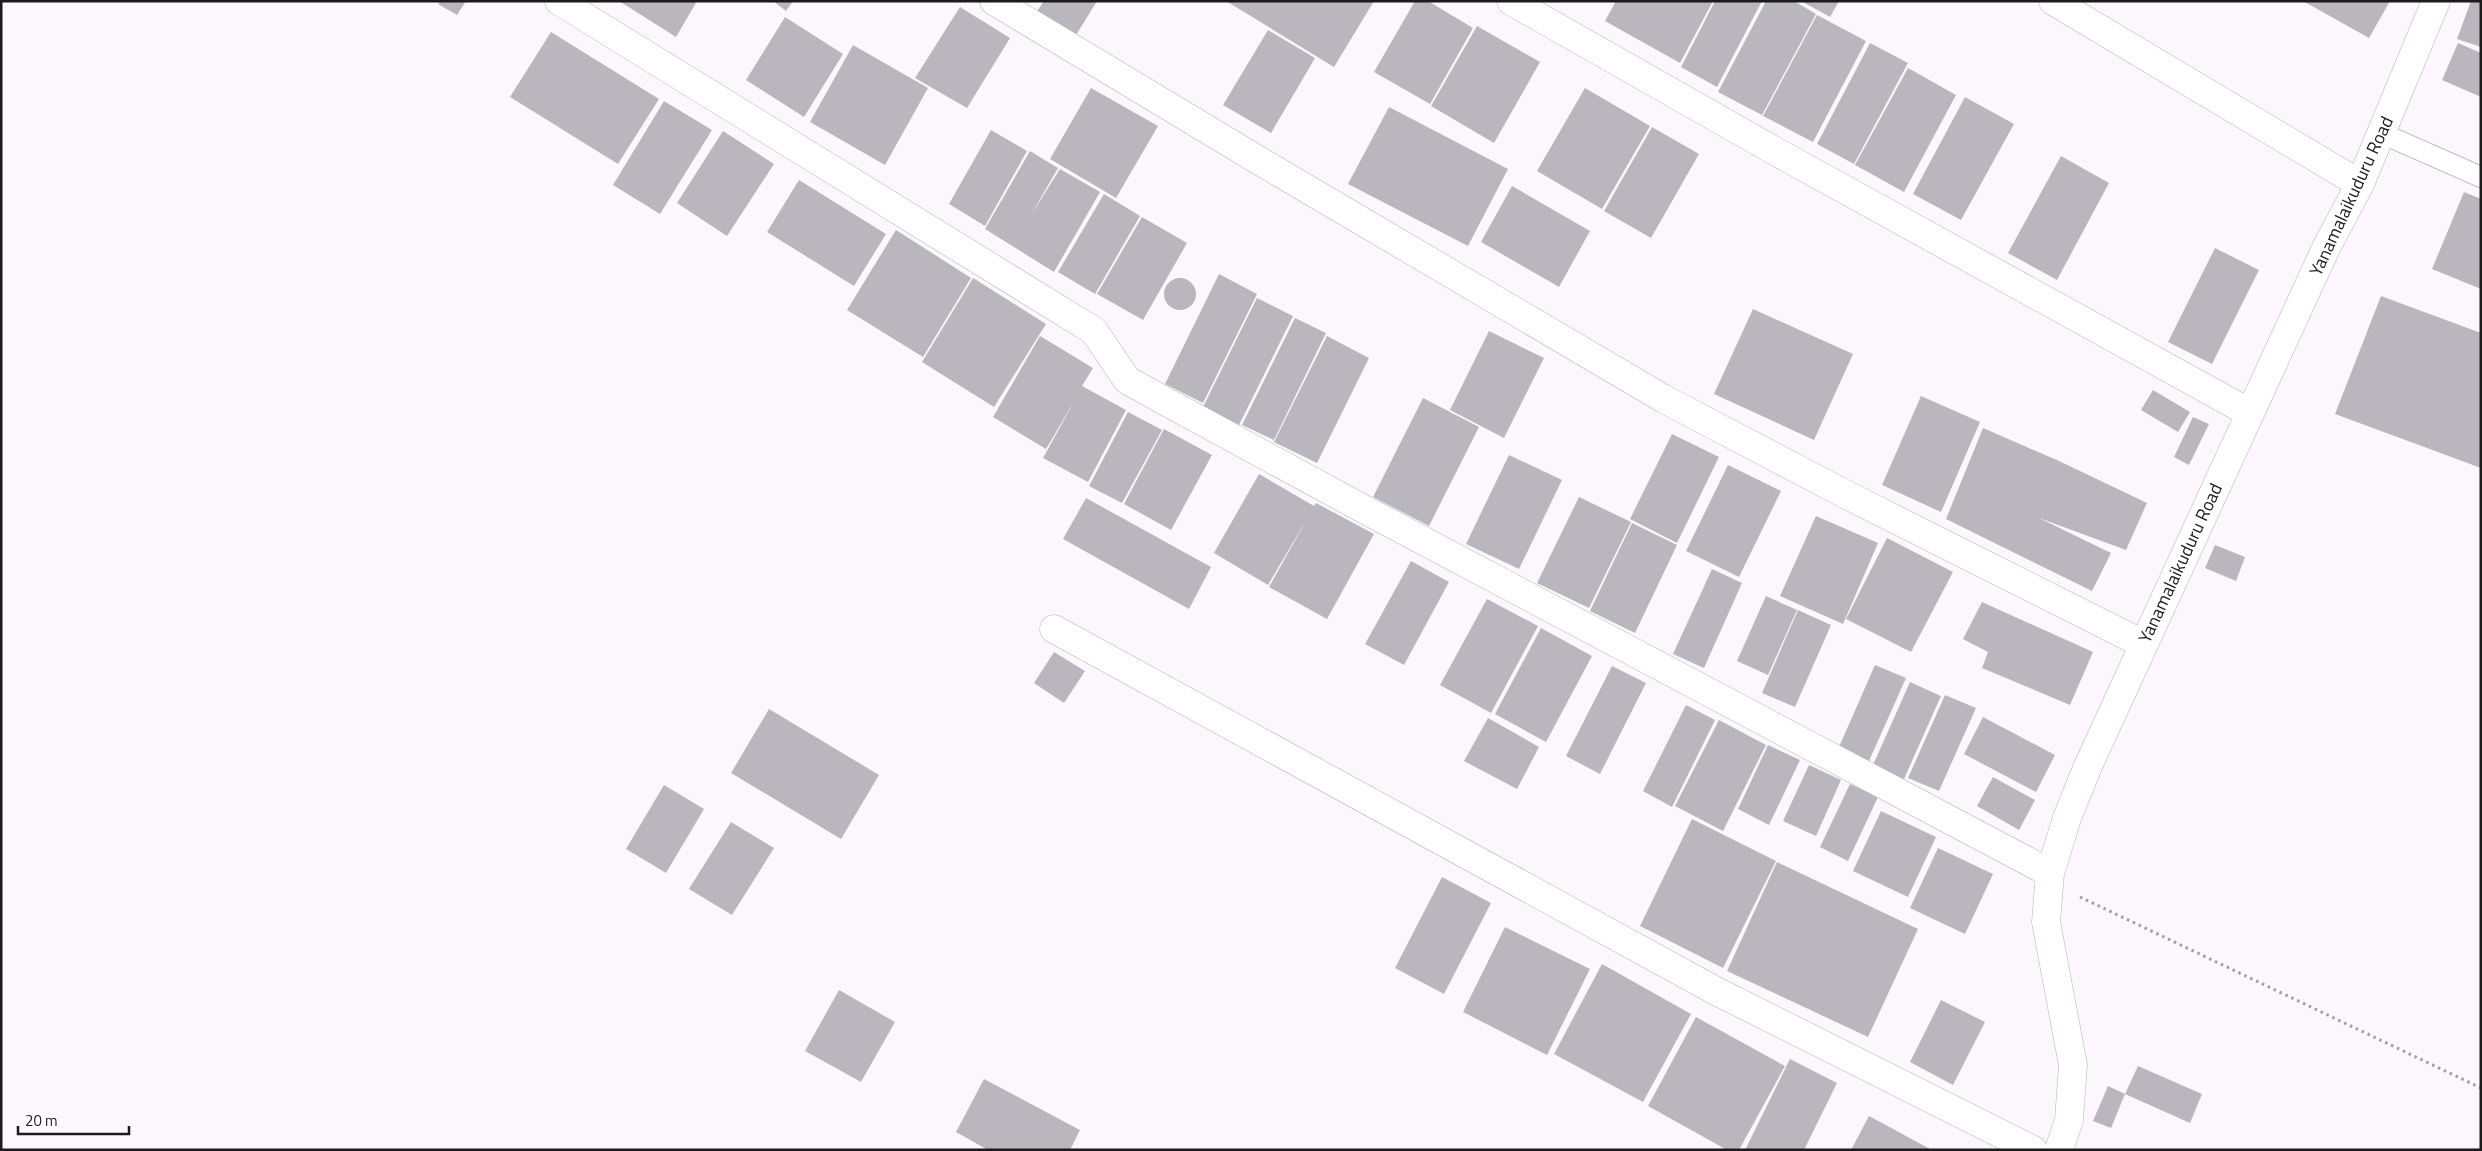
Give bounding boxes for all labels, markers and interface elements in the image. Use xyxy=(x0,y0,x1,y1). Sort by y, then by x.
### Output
street label: Yanamalaikuduru Road xyxy=(2302,112,2400,280)
street label: Yanamalaikuduru Road xyxy=(2131,479,2229,647)
scale bar xyxy=(18,1104,129,1136)
text: 20 m xyxy=(25,1109,58,1132)

